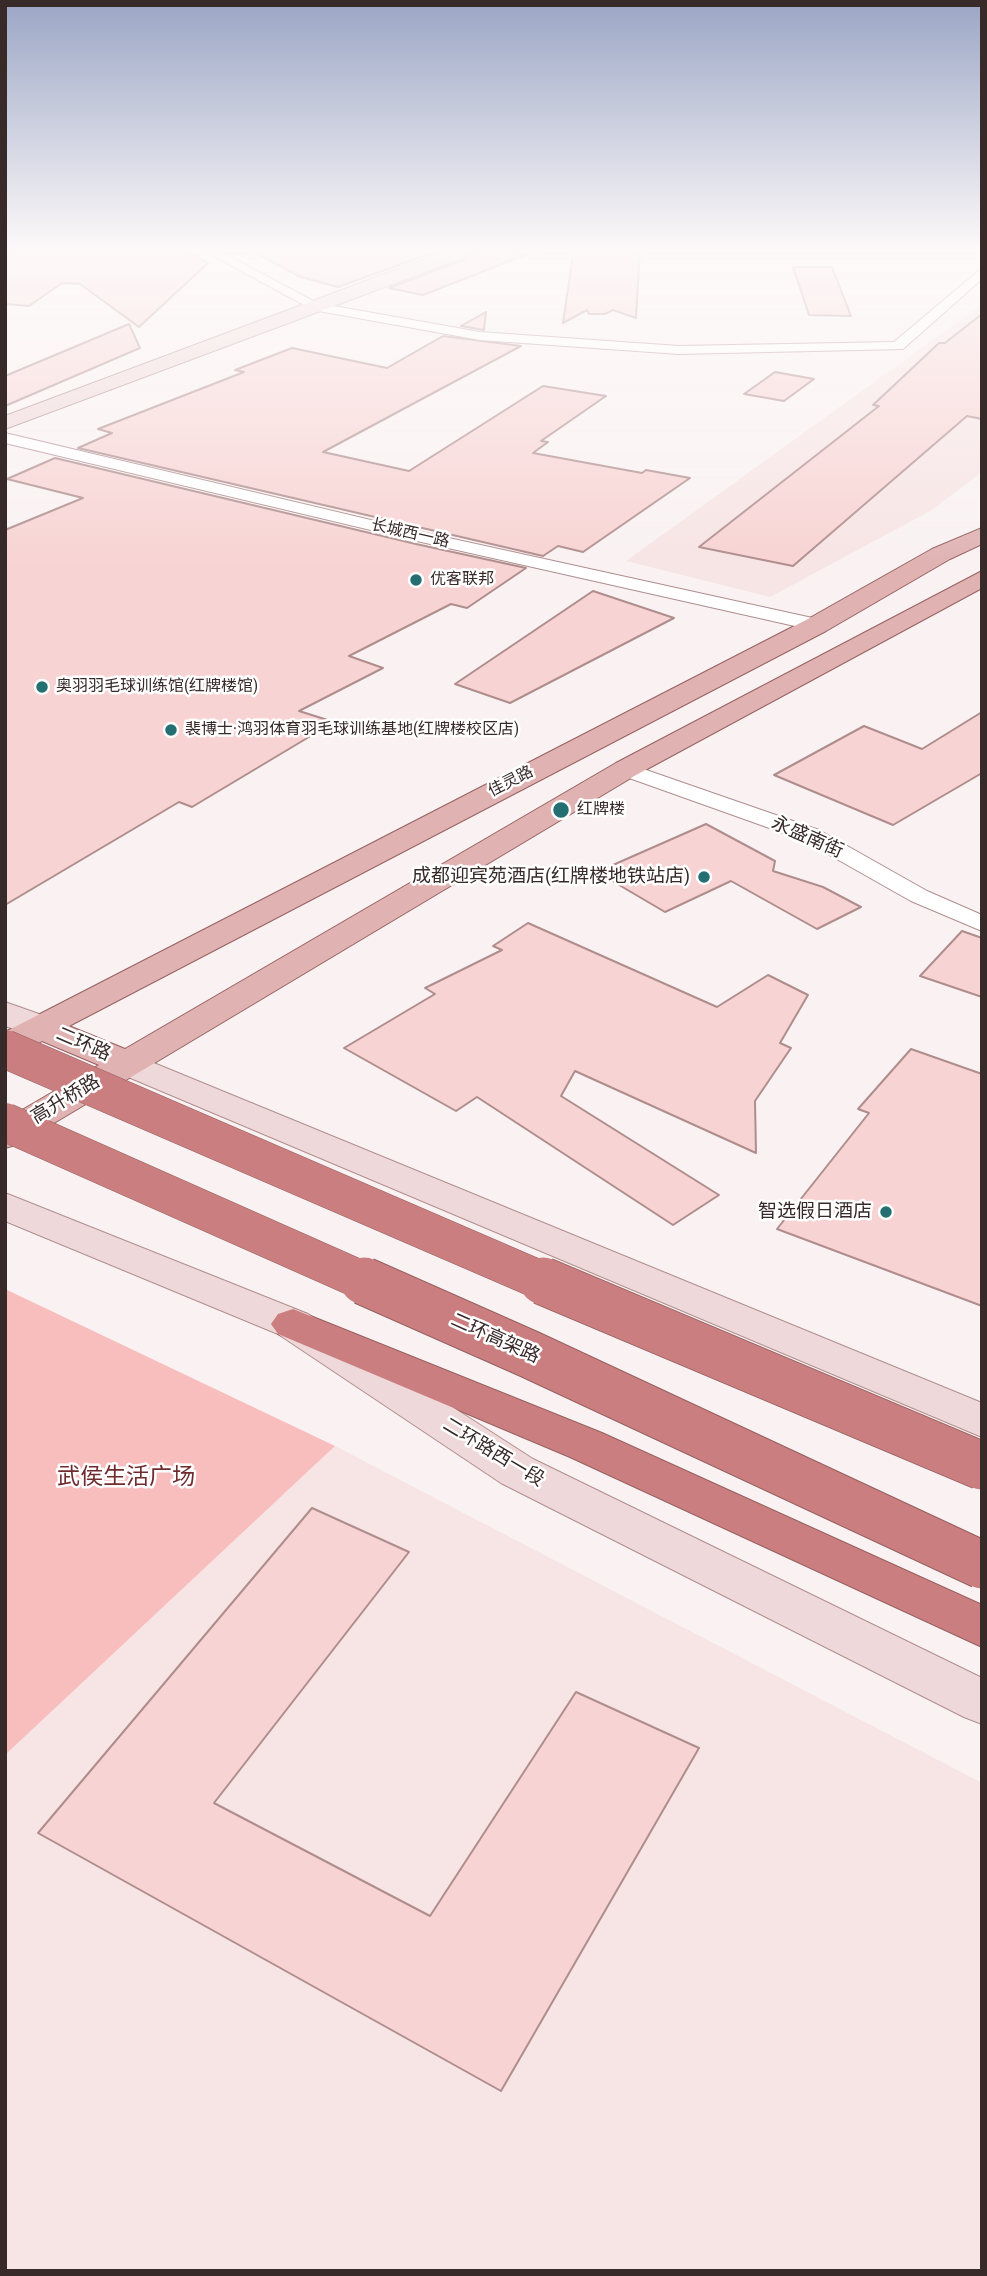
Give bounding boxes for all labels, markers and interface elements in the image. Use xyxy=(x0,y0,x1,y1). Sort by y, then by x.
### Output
street label: 长城西一路 xyxy=(369,516,451,552)
place label: 优客联邦 xyxy=(430,570,494,590)
marker: 优客联邦 xyxy=(408,572,424,588)
place label: 奥羽羽毛球训练馆(红牌楼馆) xyxy=(56,677,258,697)
marker: 奥羽羽毛球训练馆(红牌楼馆) xyxy=(34,679,50,695)
place label: 裴博士·鸿羽体育羽毛球训练基地(红牌楼校区店) xyxy=(185,720,519,740)
marker: 裴博士·鸿羽体育羽毛球训练基地(红牌楼校区店) xyxy=(163,722,179,738)
street label: 佳灵路 xyxy=(485,763,537,801)
marker: 红牌楼 xyxy=(551,800,571,820)
place label: 红牌楼 xyxy=(577,800,625,820)
street label: 永盛南街 xyxy=(768,812,846,864)
place label: 成都迎宾苑酒店(红牌楼地铁站店) xyxy=(412,866,690,888)
marker: 成都迎宾苑酒店(红牌楼地铁站店) xyxy=(696,869,712,885)
street label: 二环路 xyxy=(52,1023,114,1067)
street label: 高升桥路 xyxy=(28,1071,104,1129)
place label: 智选假日酒店 xyxy=(758,1201,872,1223)
marker: 智选假日酒店 xyxy=(878,1204,894,1220)
street label: 二环高架路 xyxy=(447,1309,543,1369)
street label: 二环路西一段 xyxy=(438,1414,548,1492)
park label: 武侯生活广场 xyxy=(57,1464,195,1492)

